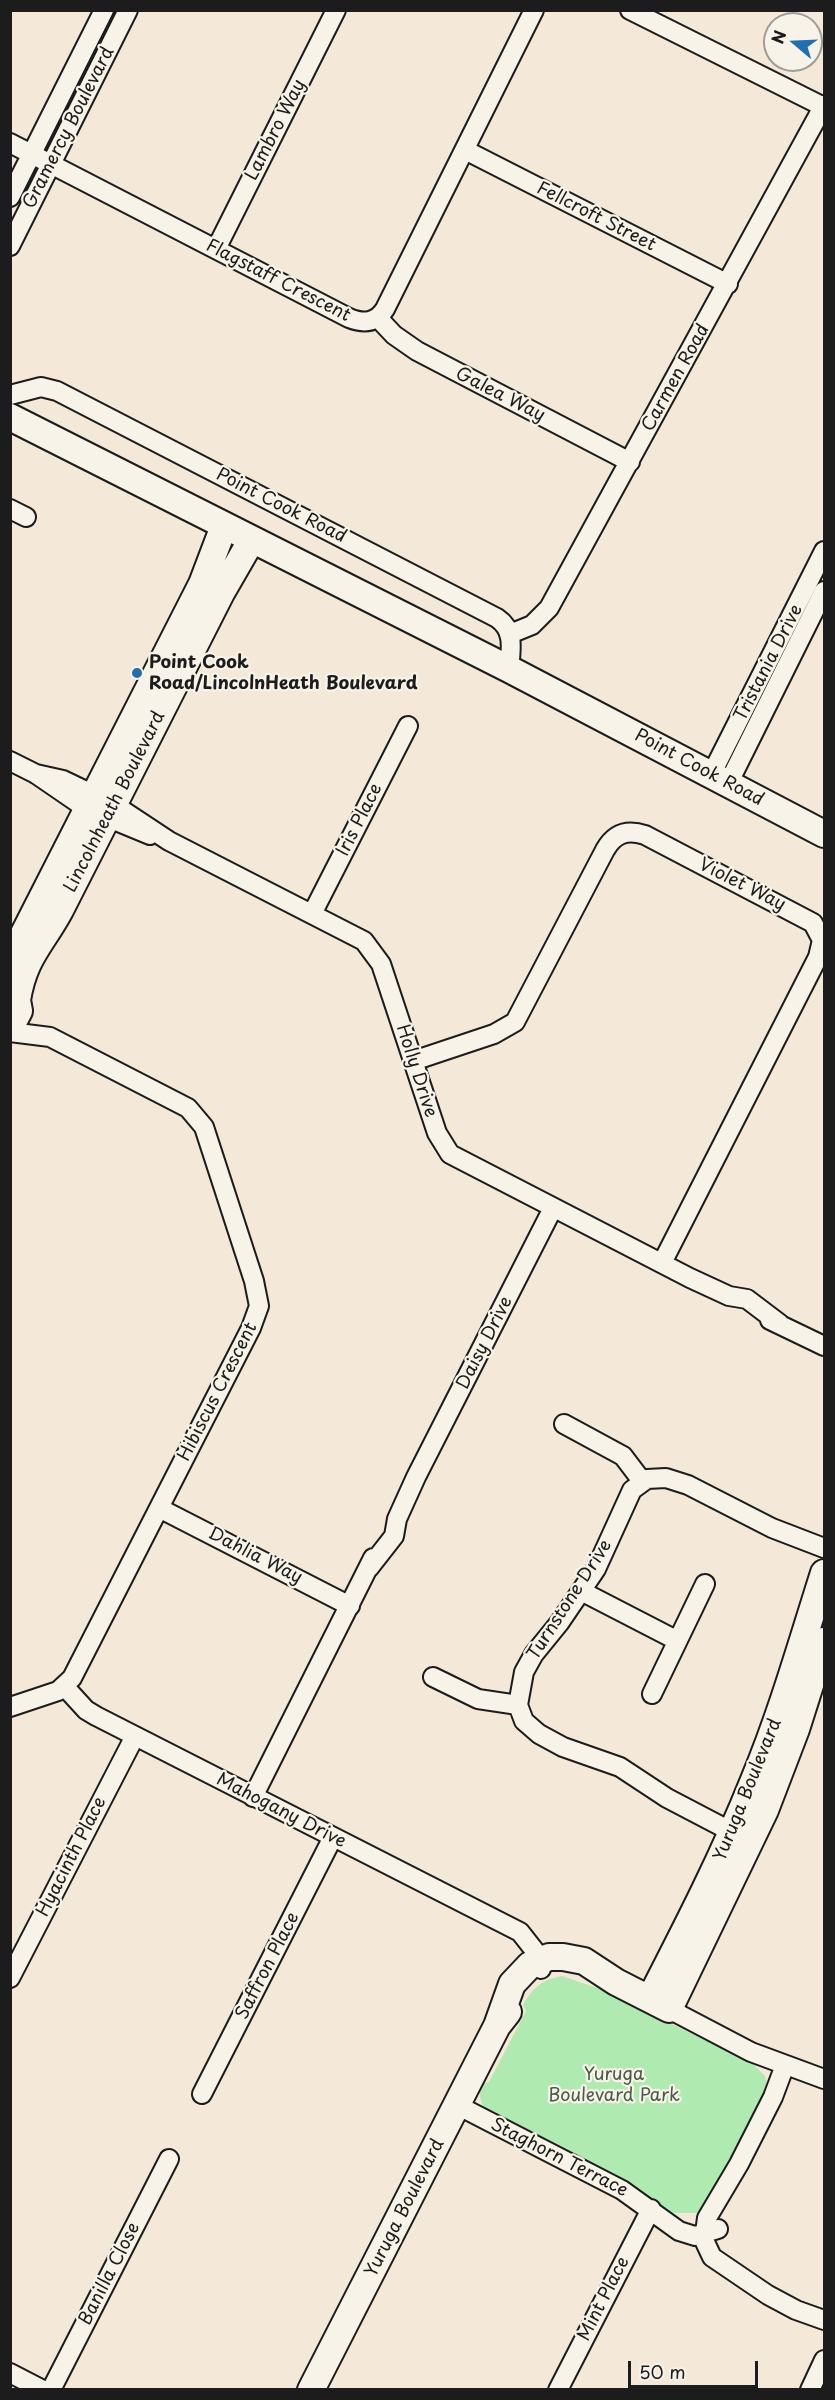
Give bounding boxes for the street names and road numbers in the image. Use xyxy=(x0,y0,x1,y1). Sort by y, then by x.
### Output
street label: Gramercy Boulevard xyxy=(19,44,119,212)
street label: Lambro Way xyxy=(241,76,311,184)
street label: Fellcroft Street xyxy=(533,178,659,256)
street label: Flagstaff Crescent xyxy=(202,235,354,327)
street label: Carmen Road xyxy=(638,321,714,435)
street label: Galea Way xyxy=(452,363,548,427)
street label: Point Cook Road xyxy=(212,464,350,548)
street label: Tristania Drive xyxy=(730,601,808,725)
street label: Lincolnheath Boulevard xyxy=(60,708,170,896)
street label: Point Cook Road xyxy=(631,725,767,811)
street label: Iris Place xyxy=(333,780,387,860)
street label: Violet Way xyxy=(695,854,789,916)
street label: Holly Drive xyxy=(391,1022,441,1120)
street label: Daisy Drive xyxy=(452,1293,518,1393)
street label: Hibiscus Crescent xyxy=(174,1319,262,1465)
street label: Dahlia Way xyxy=(204,1523,306,1589)
street label: Turnstone Drive xyxy=(523,1536,617,1664)
street label: Yuruga Boulevard xyxy=(710,1716,786,1864)
street label: Mahogany Drive xyxy=(213,1769,349,1853)
street label: Hyacinth Place xyxy=(33,1794,111,1920)
street label: Saffron Place xyxy=(232,1909,304,2023)
street label: Staghorn Terrace xyxy=(487,2114,631,2202)
street label: Yuruga Boulevard xyxy=(361,2135,449,2281)
street label: Banilla Close xyxy=(75,2219,145,2329)
street label: Mint Place xyxy=(574,2253,634,2345)

